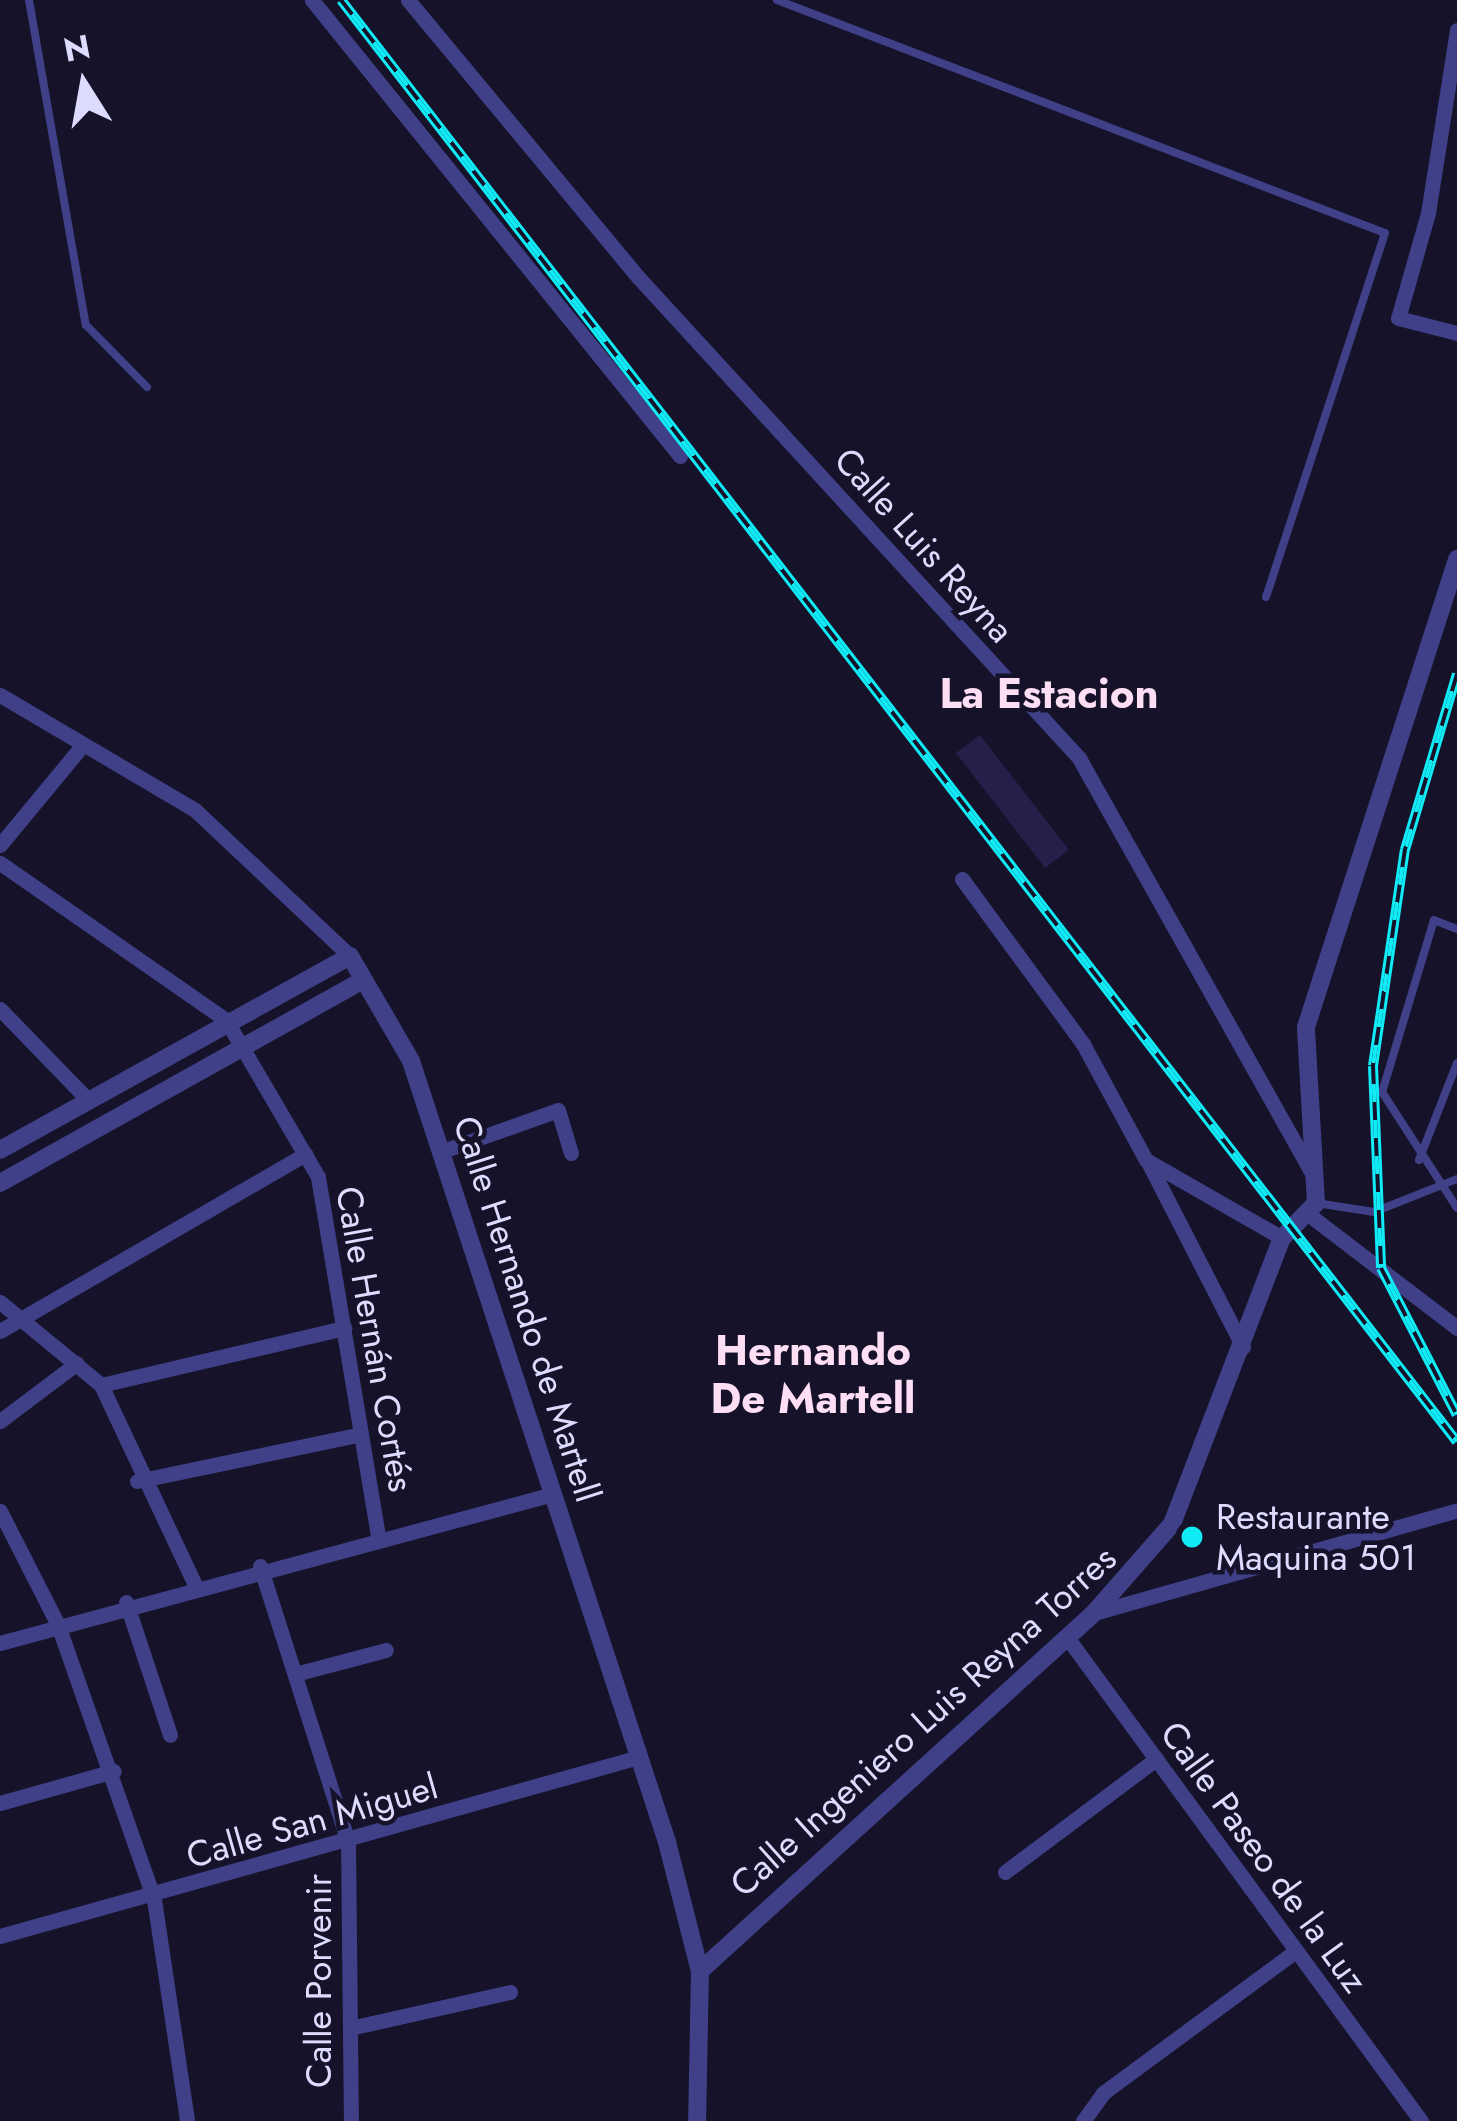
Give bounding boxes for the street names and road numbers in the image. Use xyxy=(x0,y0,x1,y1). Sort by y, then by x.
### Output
street label: Calle Luis Reyna xyxy=(825,439,1023,651)
street label: Calle Hernando de Martell xyxy=(444,1111,610,1507)
street label: Calle Hernán Cortés xyxy=(327,1183,423,1495)
street label: Calle Ingeniero Luis Reyna Torres xyxy=(721,1536,1125,1906)
street label: Calle Paseo de la Luz xyxy=(1151,1713,1377,2001)
street label: Calle San Miguel xyxy=(181,1764,443,1878)
street label: Calle Porvenir xyxy=(297,1874,341,2088)

